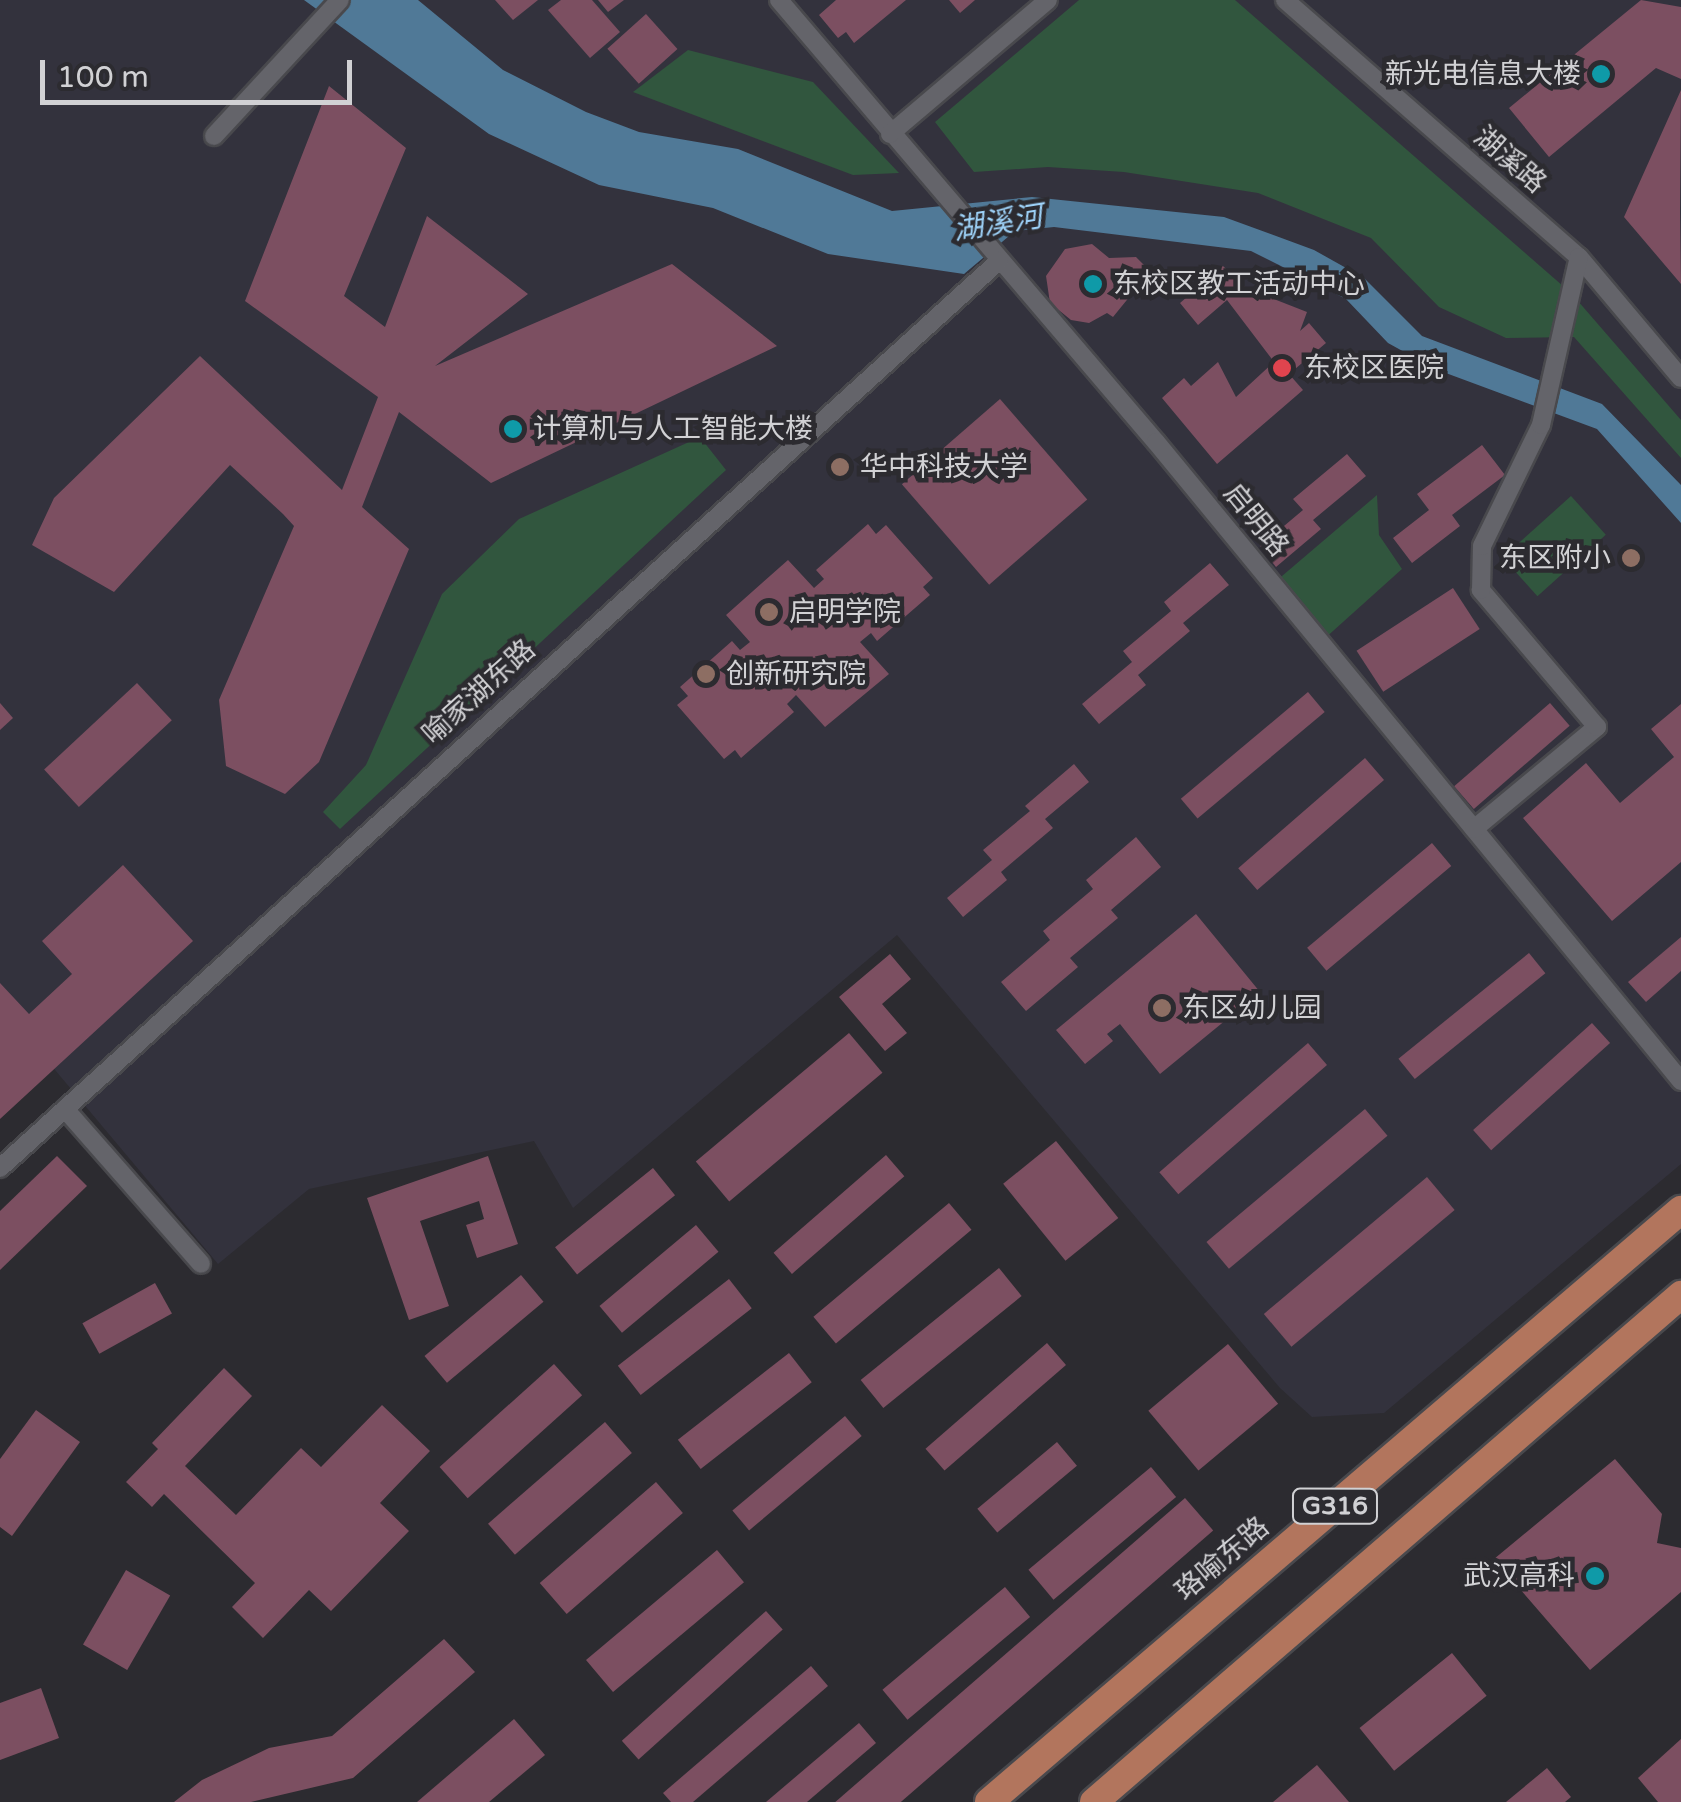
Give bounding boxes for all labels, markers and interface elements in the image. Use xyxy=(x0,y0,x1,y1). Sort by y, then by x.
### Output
scale bar xyxy=(45,40,358,102)
place label: 新光电信息大楼 xyxy=(1385,57,1581,91)
text: 100 m xyxy=(57,59,149,96)
marker: 新光电信息大楼 xyxy=(1590,63,1612,85)
street label: 湖溪路 xyxy=(1467,120,1553,200)
water label: 湖溪河 xyxy=(951,199,1045,249)
place label: 东校区教工活动中心 xyxy=(1113,267,1365,301)
marker: 东校区教工活动中心 xyxy=(1082,273,1104,295)
place label: 东校区医院 xyxy=(1304,351,1444,385)
marker: 东校区医院 xyxy=(1269,355,1295,381)
place label: 计算机与人工智能大楼 xyxy=(533,412,813,446)
marker: 计算机与人工智能大楼 xyxy=(502,418,524,440)
place label: 华中科技大学 xyxy=(860,450,1028,484)
marker: 华中科技大学 xyxy=(829,456,851,478)
street label: 启明路 xyxy=(1217,477,1295,563)
place label: 东区附小 xyxy=(1499,541,1611,575)
marker: 东区附小 xyxy=(1620,547,1642,569)
place label: 启明学院 xyxy=(789,595,901,629)
marker: 启明学院 xyxy=(758,601,780,623)
street label: 喻家湖东路 xyxy=(416,633,542,751)
place label: 创新研究院 xyxy=(726,657,866,691)
marker: 创新研究院 xyxy=(695,663,717,685)
place label: 东区幼儿园 xyxy=(1182,991,1322,1025)
marker: 东区幼儿园 xyxy=(1151,997,1173,1019)
road number: G316 xyxy=(1290,1486,1380,1526)
street label: 珞喻东路 xyxy=(1168,1510,1276,1608)
place label: 武汉高科 xyxy=(1463,1559,1575,1593)
marker: 武汉高科 xyxy=(1584,1565,1606,1587)

